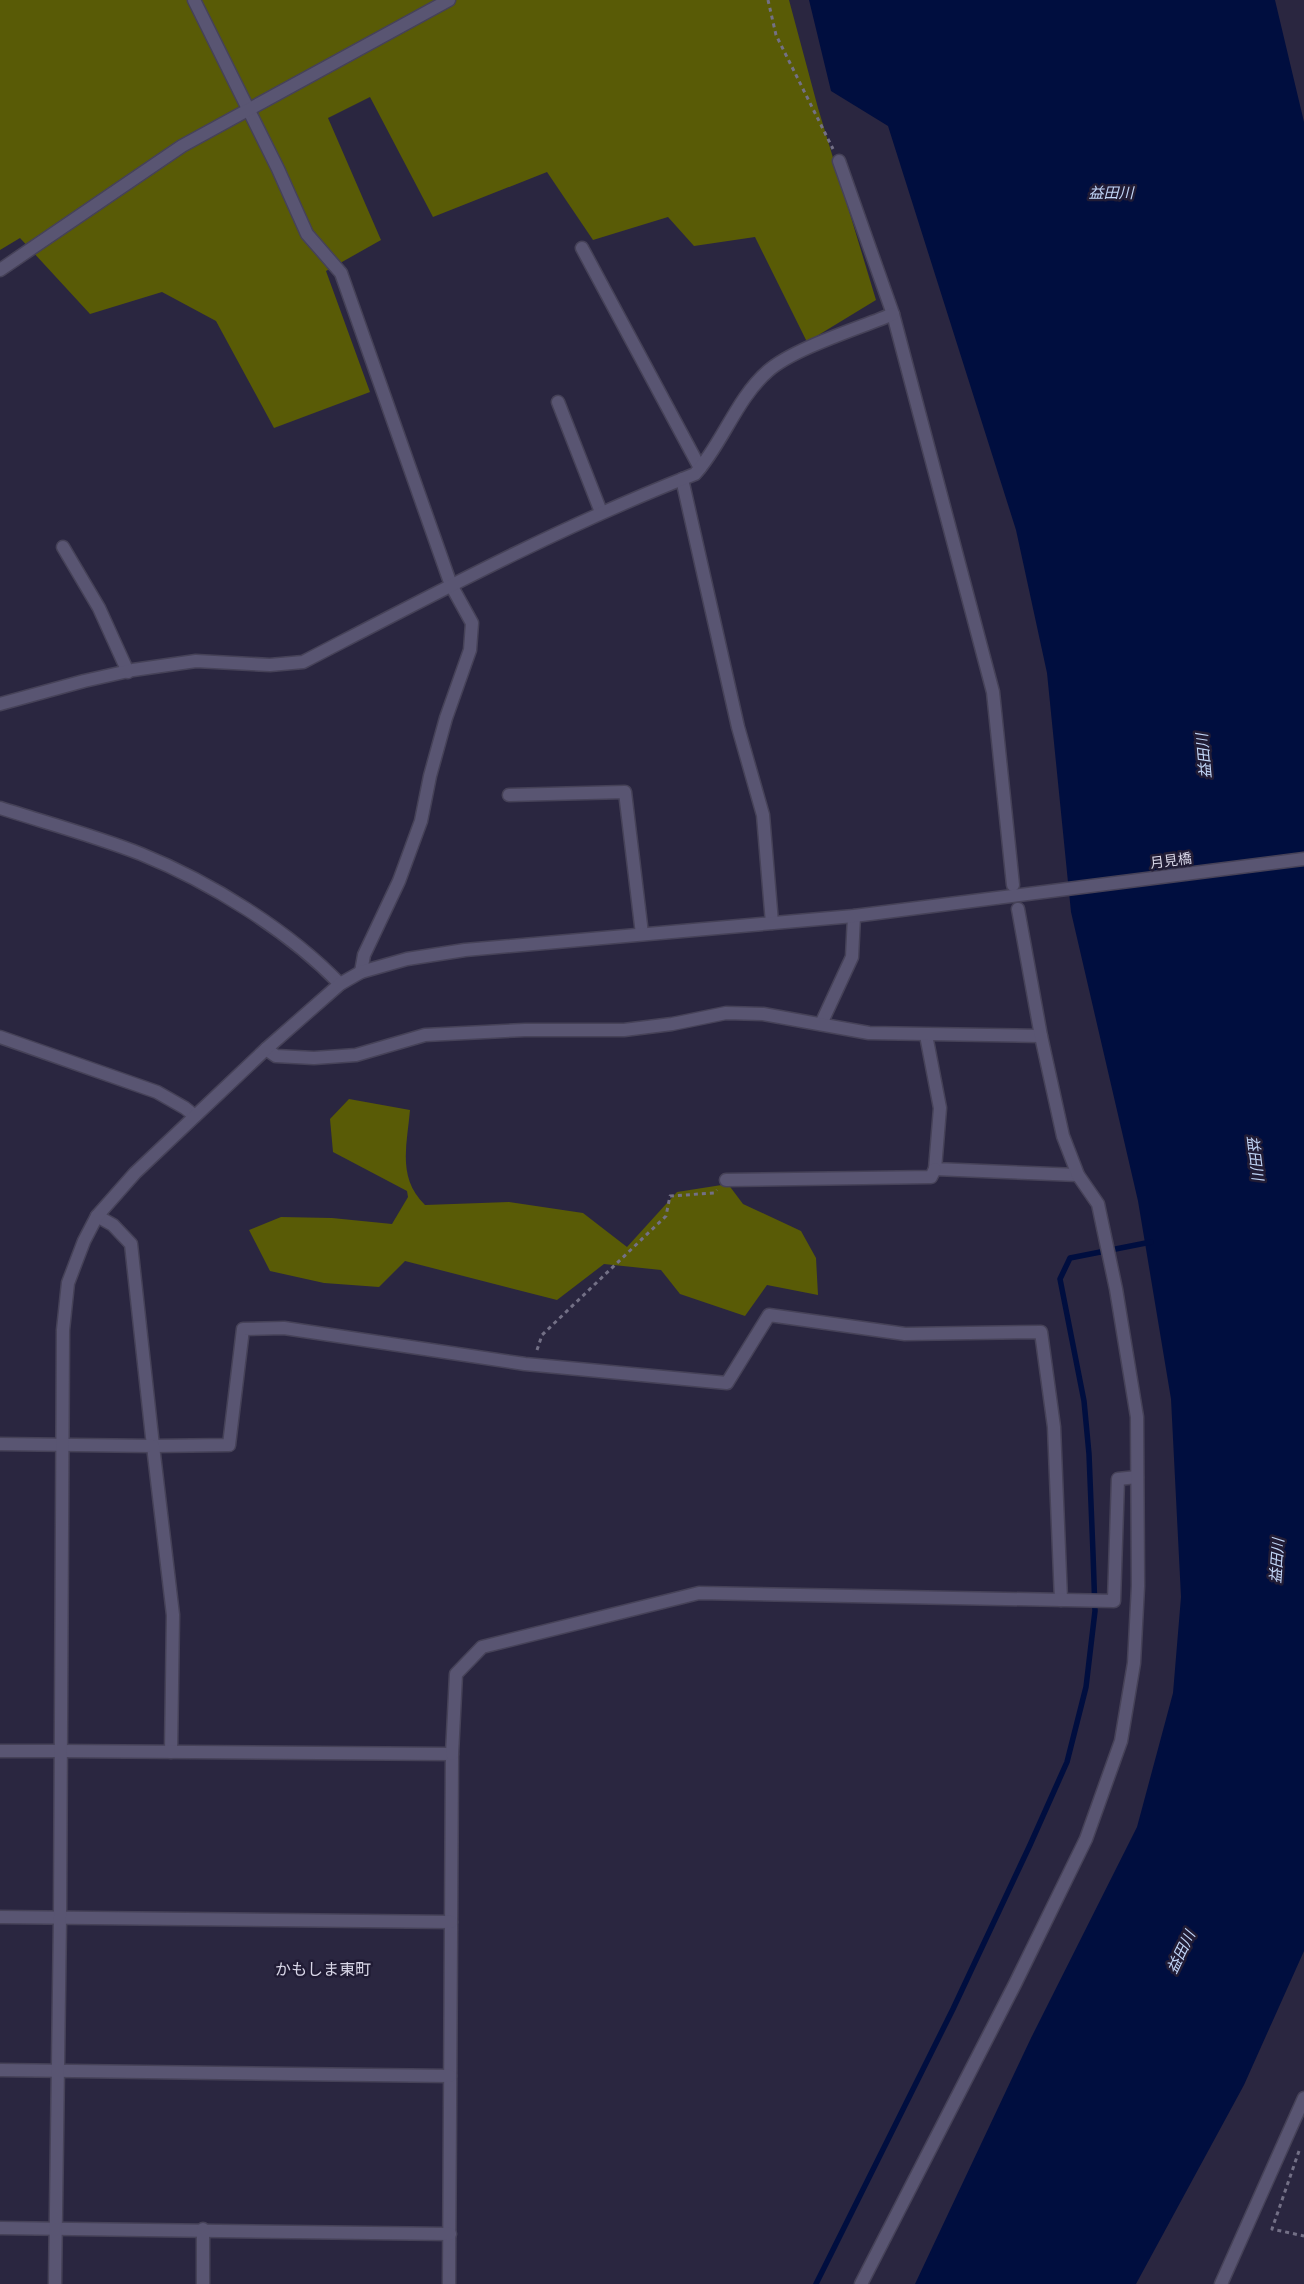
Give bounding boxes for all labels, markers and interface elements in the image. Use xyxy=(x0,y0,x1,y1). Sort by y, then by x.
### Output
water label: 益田川 xyxy=(1088,184,1135,202)
water label: 益田川 xyxy=(1193,731,1215,779)
street label: 月見橋 xyxy=(1149,850,1193,872)
water label: 益田川 xyxy=(1243,1135,1267,1183)
water label: 益田川 xyxy=(1266,1536,1288,1584)
water label: 益田川 xyxy=(1163,1926,1200,1976)
district label: かもしま東町 xyxy=(275,1960,371,1979)

